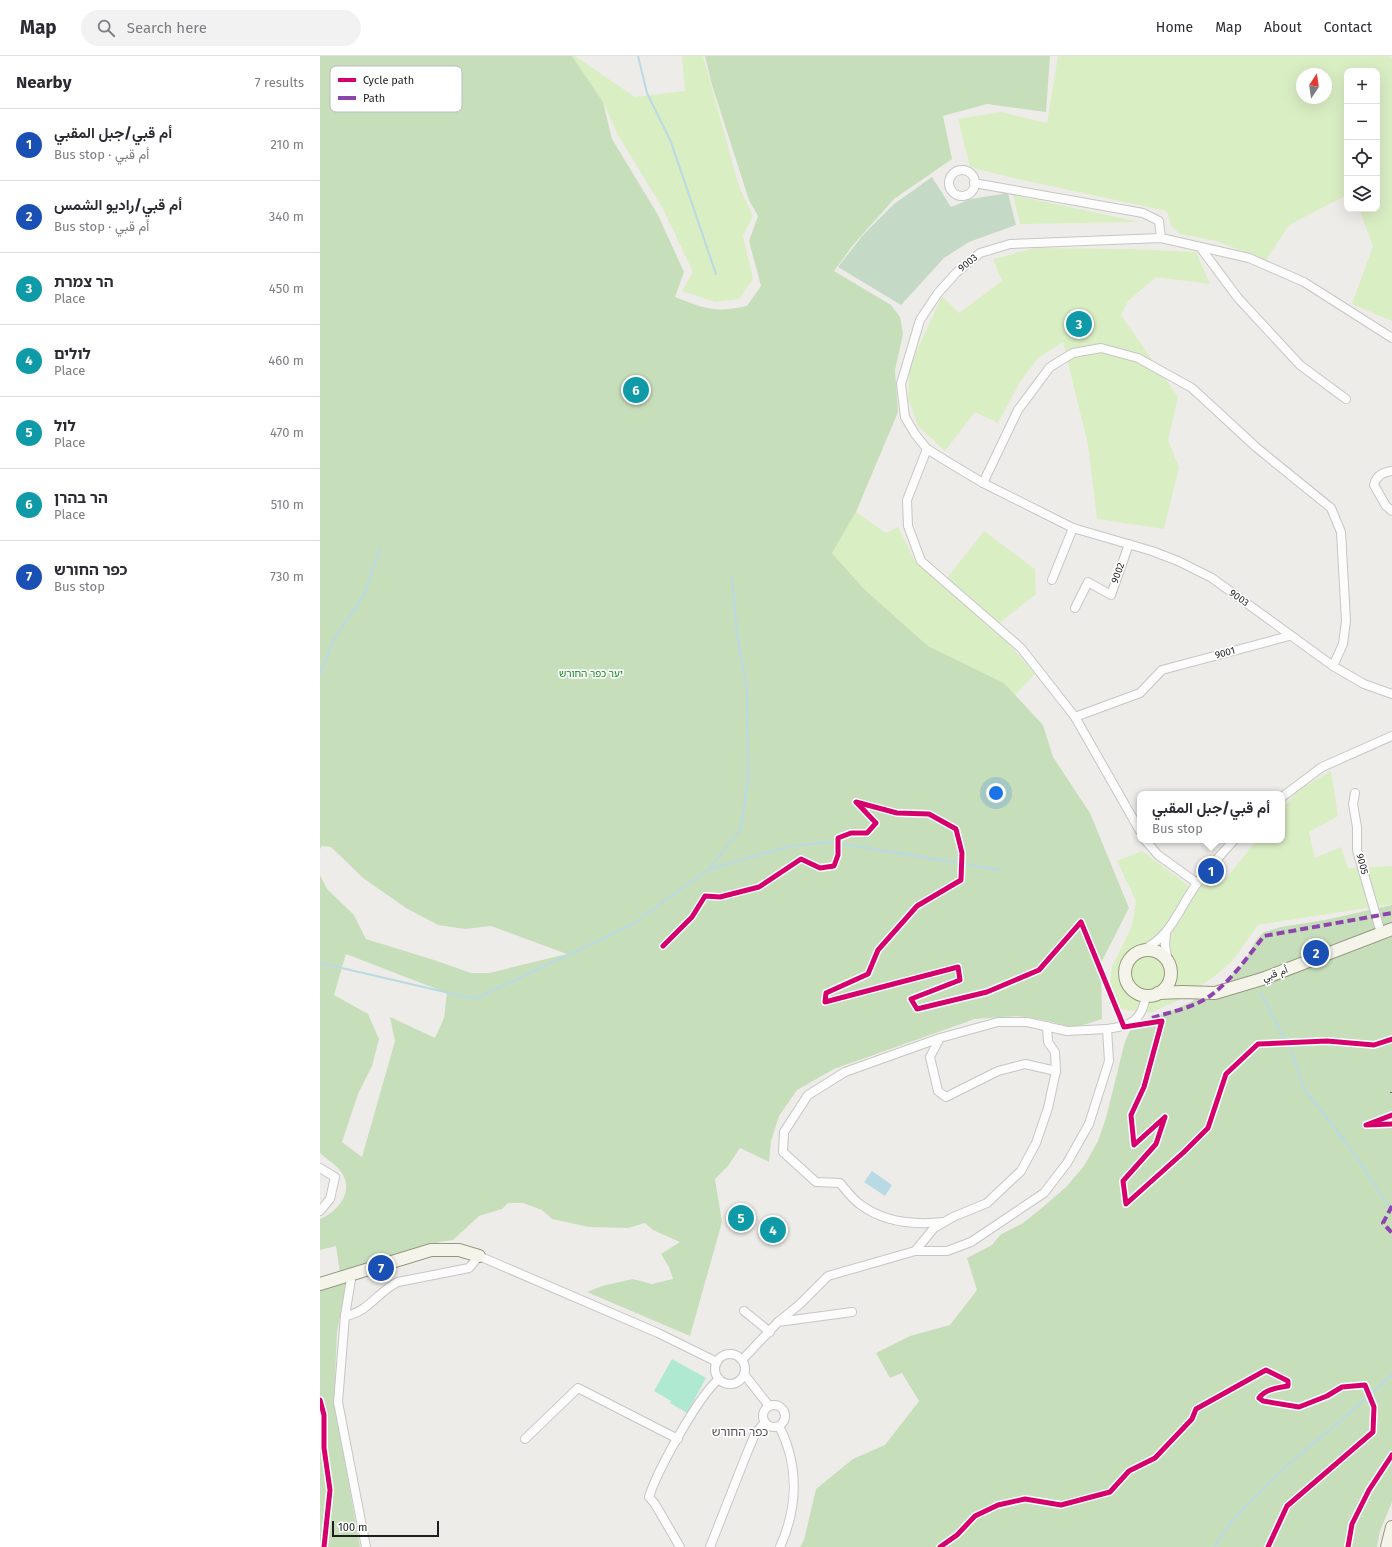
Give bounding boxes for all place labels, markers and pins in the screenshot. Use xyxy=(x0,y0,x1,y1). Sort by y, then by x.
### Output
pin: 3 xyxy=(1066,309,1092,339)
pin: 6 xyxy=(623,375,649,405)
pin: 1 xyxy=(1198,856,1224,886)
pin: 2 xyxy=(1303,938,1329,968)
pin: 5 xyxy=(728,1203,754,1233)
pin: 4 xyxy=(760,1215,786,1245)
pin: 7 xyxy=(368,1253,394,1283)

